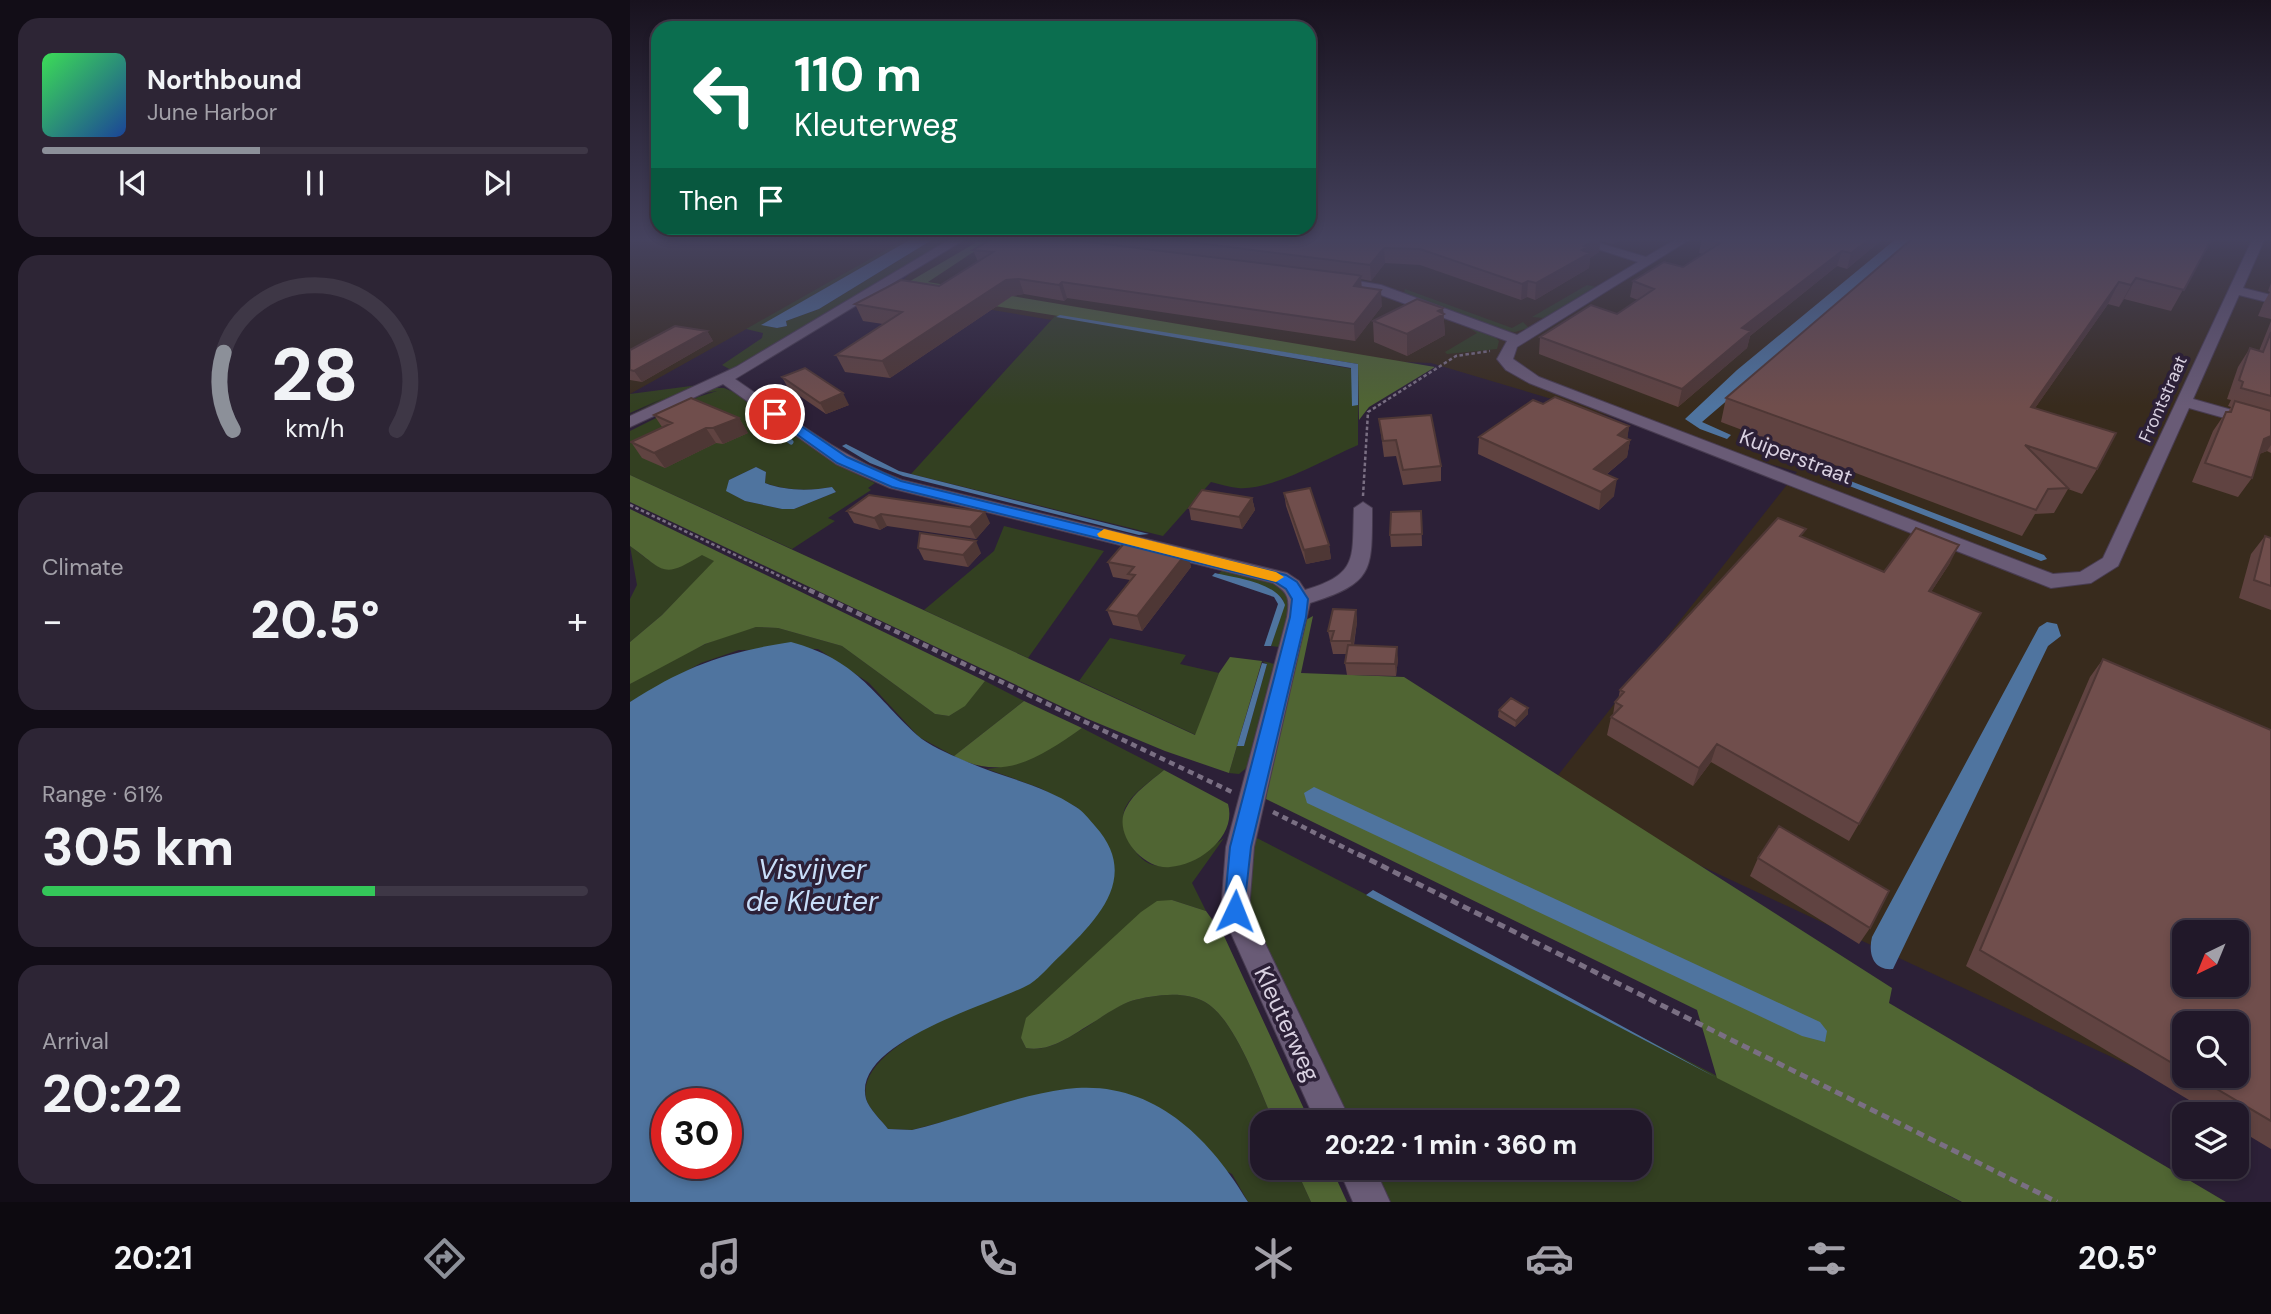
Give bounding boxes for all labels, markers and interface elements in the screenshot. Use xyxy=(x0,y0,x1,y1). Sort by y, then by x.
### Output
text: 110 m xyxy=(794,42,922,106)
icon: left xyxy=(679,49,770,140)
text: Northbound xyxy=(147,63,302,97)
text: June Harbor xyxy=(147,97,277,127)
text: Kleuterweg xyxy=(794,104,958,146)
icon: previous xyxy=(114,164,152,202)
icon: pause xyxy=(296,164,334,202)
icon: next xyxy=(478,164,516,202)
icon: arrive xyxy=(752,182,790,220)
text: Then xyxy=(679,184,738,218)
text: 28 xyxy=(271,329,359,424)
street label: Frontstraat xyxy=(2133,352,2193,446)
pin xyxy=(745,384,805,444)
icon: arrive xyxy=(756,395,794,433)
text: km/h xyxy=(285,412,345,445)
street label: Kuiperstraat xyxy=(1736,423,1856,491)
text: Climate xyxy=(42,552,124,582)
text: 20.5° xyxy=(250,586,380,654)
text: − xyxy=(42,596,63,646)
text: + xyxy=(567,596,588,646)
text: Range · 61% xyxy=(42,779,163,809)
text: 305 km xyxy=(42,813,234,881)
water label: Visvijver de Kleuter xyxy=(746,851,879,920)
position arrow xyxy=(1198,874,1272,948)
north arrow xyxy=(2172,920,2249,998)
map controls xyxy=(2172,920,2249,1179)
street label: Kleuterweg xyxy=(1247,961,1328,1086)
button: search xyxy=(2172,1011,2249,1088)
text: Arrival xyxy=(42,1026,109,1056)
text: 20:22 xyxy=(42,1060,182,1128)
speed limit sign: 30 xyxy=(651,1088,742,1179)
button: layers xyxy=(2172,1102,2249,1179)
text: 20:22 · 1 min · 360 m xyxy=(1325,1128,1577,1162)
icon: directions xyxy=(420,1234,469,1283)
icon: music xyxy=(696,1234,745,1283)
icon: phone xyxy=(973,1234,1022,1283)
icon: climate xyxy=(1249,1234,1298,1283)
icon: car xyxy=(1525,1234,1574,1283)
icon: filters xyxy=(1802,1234,1851,1283)
text: 20:21 xyxy=(114,1237,193,1279)
text: 20.5° xyxy=(2078,1237,2157,1279)

